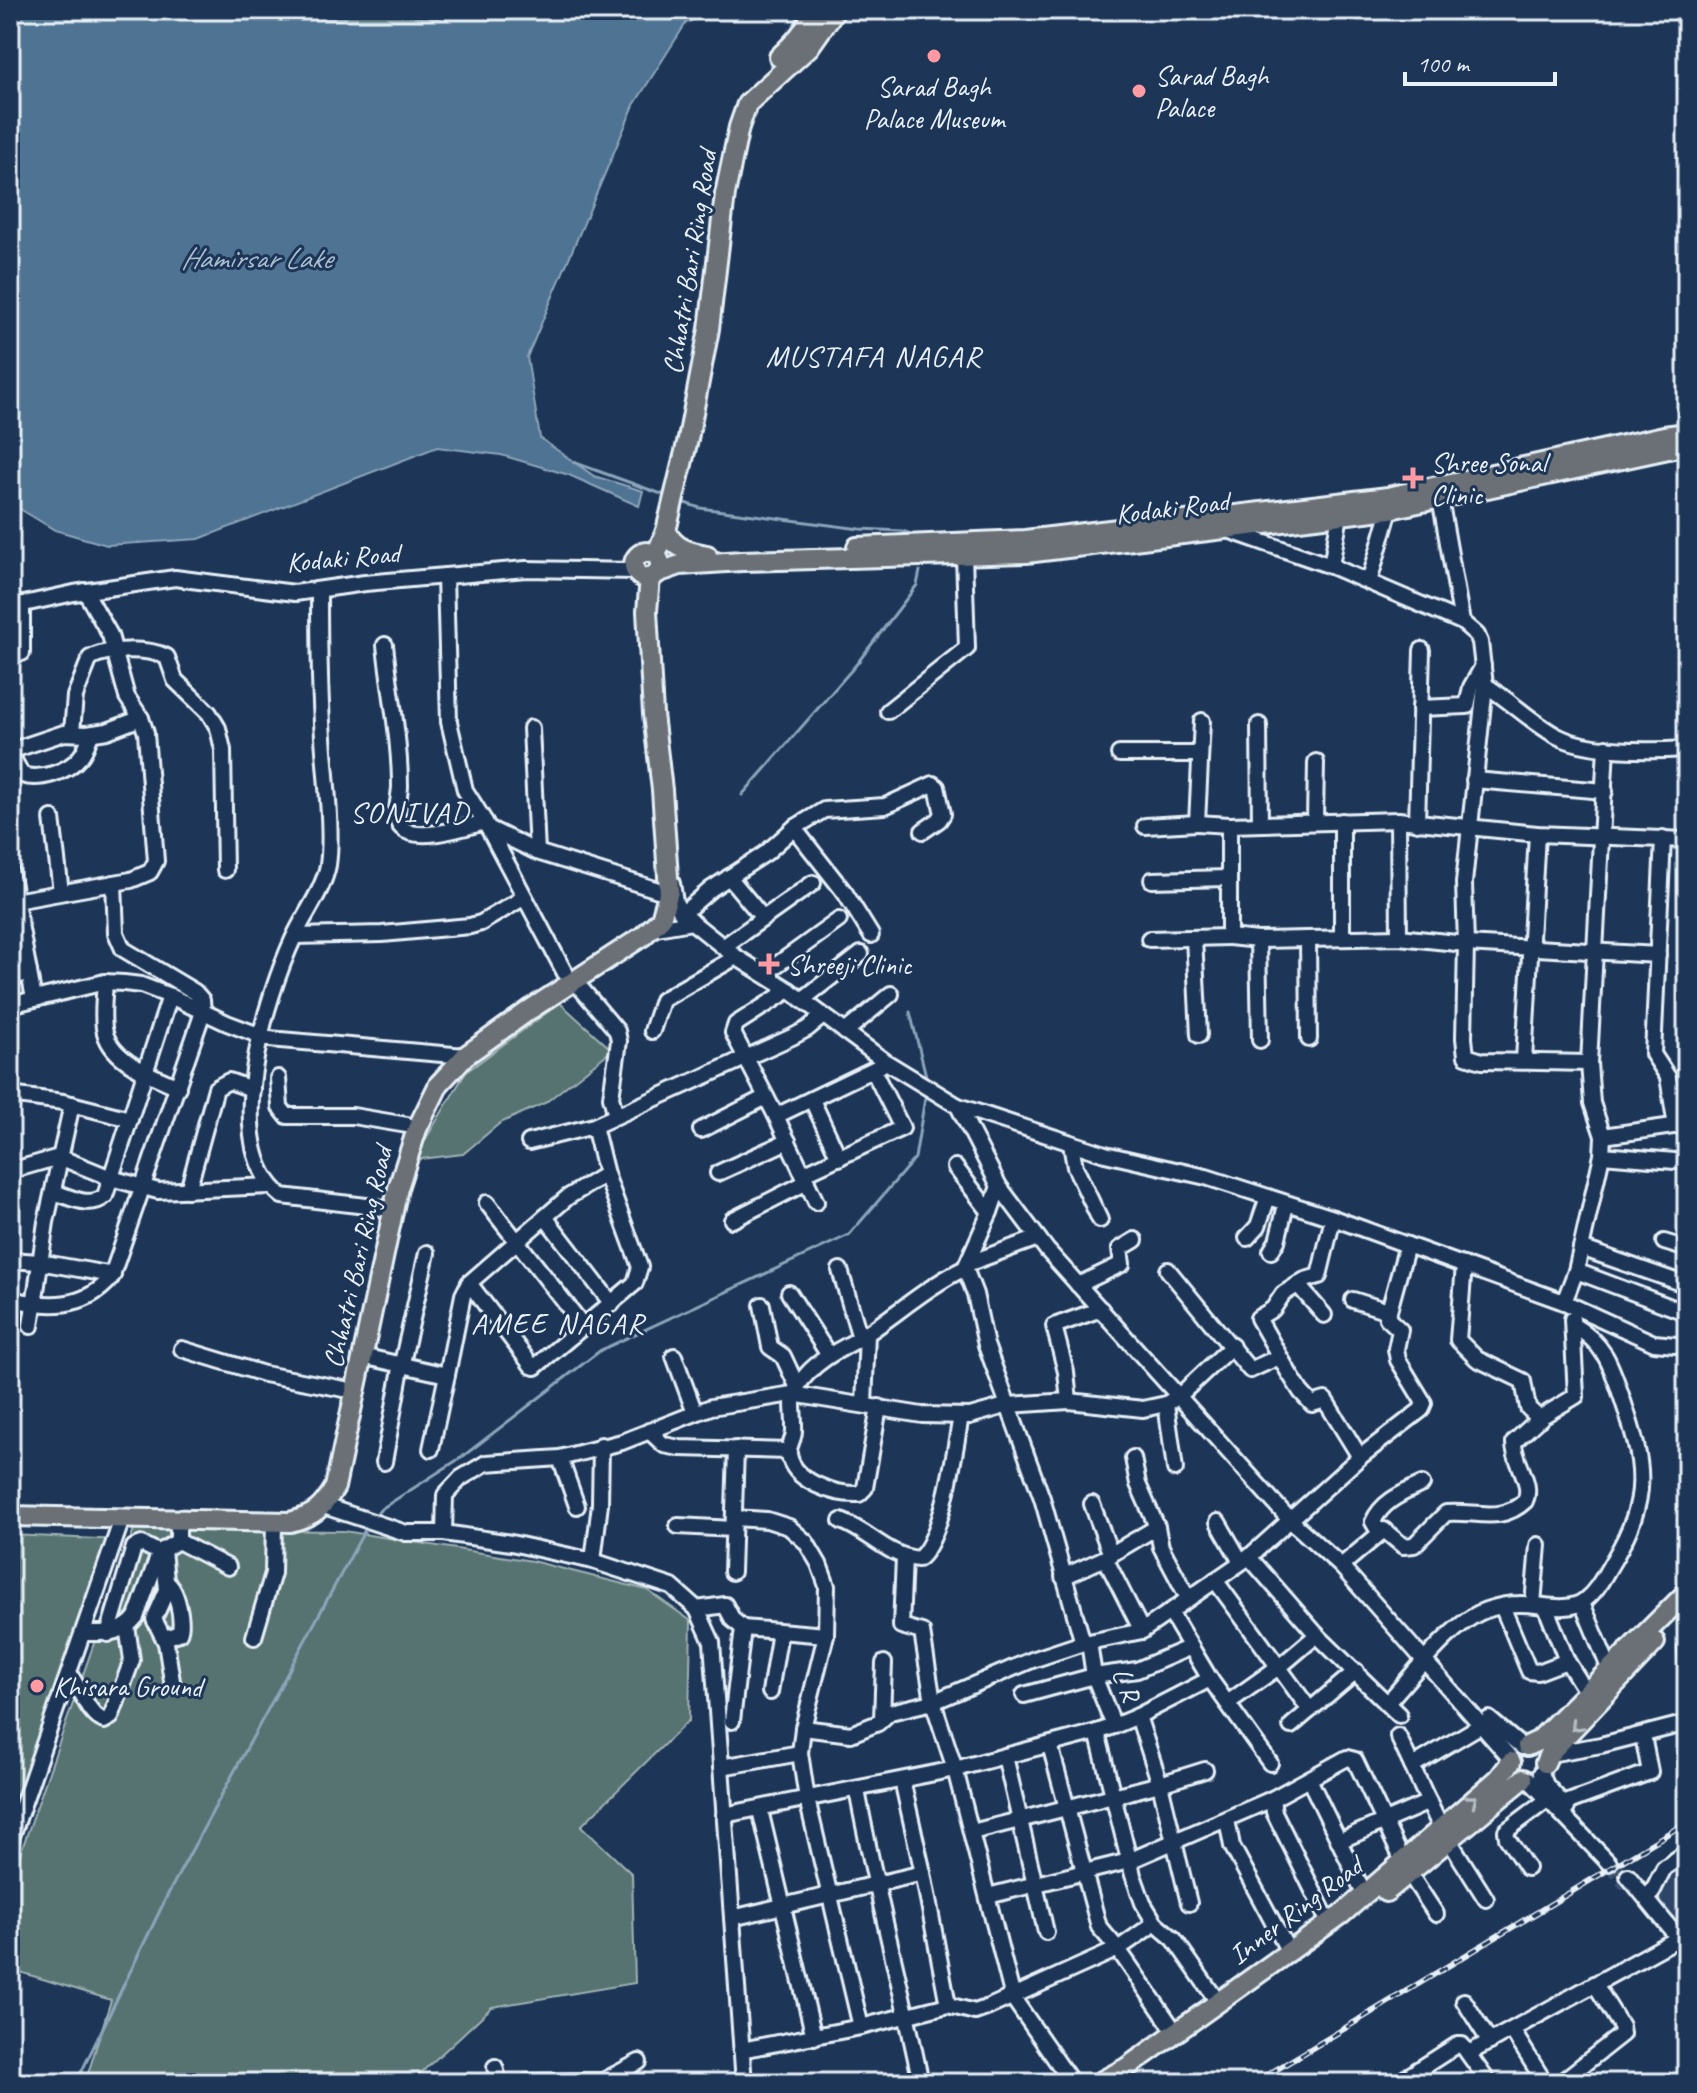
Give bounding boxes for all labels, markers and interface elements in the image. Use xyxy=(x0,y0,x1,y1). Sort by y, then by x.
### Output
scale bar xyxy=(1405,36,1555,86)
marker: Sarad Bagh Palace Museum xyxy=(925,47,943,65)
text: 100 m xyxy=(1417,49,1471,79)
place label: Sarad Bagh Palace xyxy=(1155,58,1270,125)
place label: Sarad Bagh Palace Museum xyxy=(864,69,1007,136)
marker: Sarad Bagh Palace xyxy=(1130,82,1148,100)
street label: Chhatri Bari Ring Road xyxy=(655,144,725,376)
water label: Hamirsar Lake xyxy=(181,239,335,277)
district label: MUSTAFA NAGAR xyxy=(766,337,984,375)
place label: Shree Sonal Clinic xyxy=(1431,445,1552,512)
marker: Shree Sonal Clinic xyxy=(1402,467,1424,489)
street label: Kodaki Road xyxy=(1113,483,1235,532)
street label: Kodaki Road xyxy=(285,535,405,580)
district label: SONIVAD xyxy=(350,793,471,831)
place label: Shreeji Clinic xyxy=(787,947,913,982)
marker: Shreeji Clinic xyxy=(758,953,780,975)
street label: Chhatri Bari Ring Road xyxy=(315,1139,401,1371)
district label: AMEE NAGAR xyxy=(471,1304,647,1342)
street label: L R xyxy=(1105,1663,1150,1708)
place label: Khisara Ground xyxy=(53,1669,206,1704)
marker: Khisara Ground xyxy=(28,1677,46,1695)
one-way arrow xyxy=(1570,1717,1585,1731)
one-way arrow xyxy=(1463,1795,1477,1810)
street label: Inner Ring Road xyxy=(1221,1846,1372,1972)

